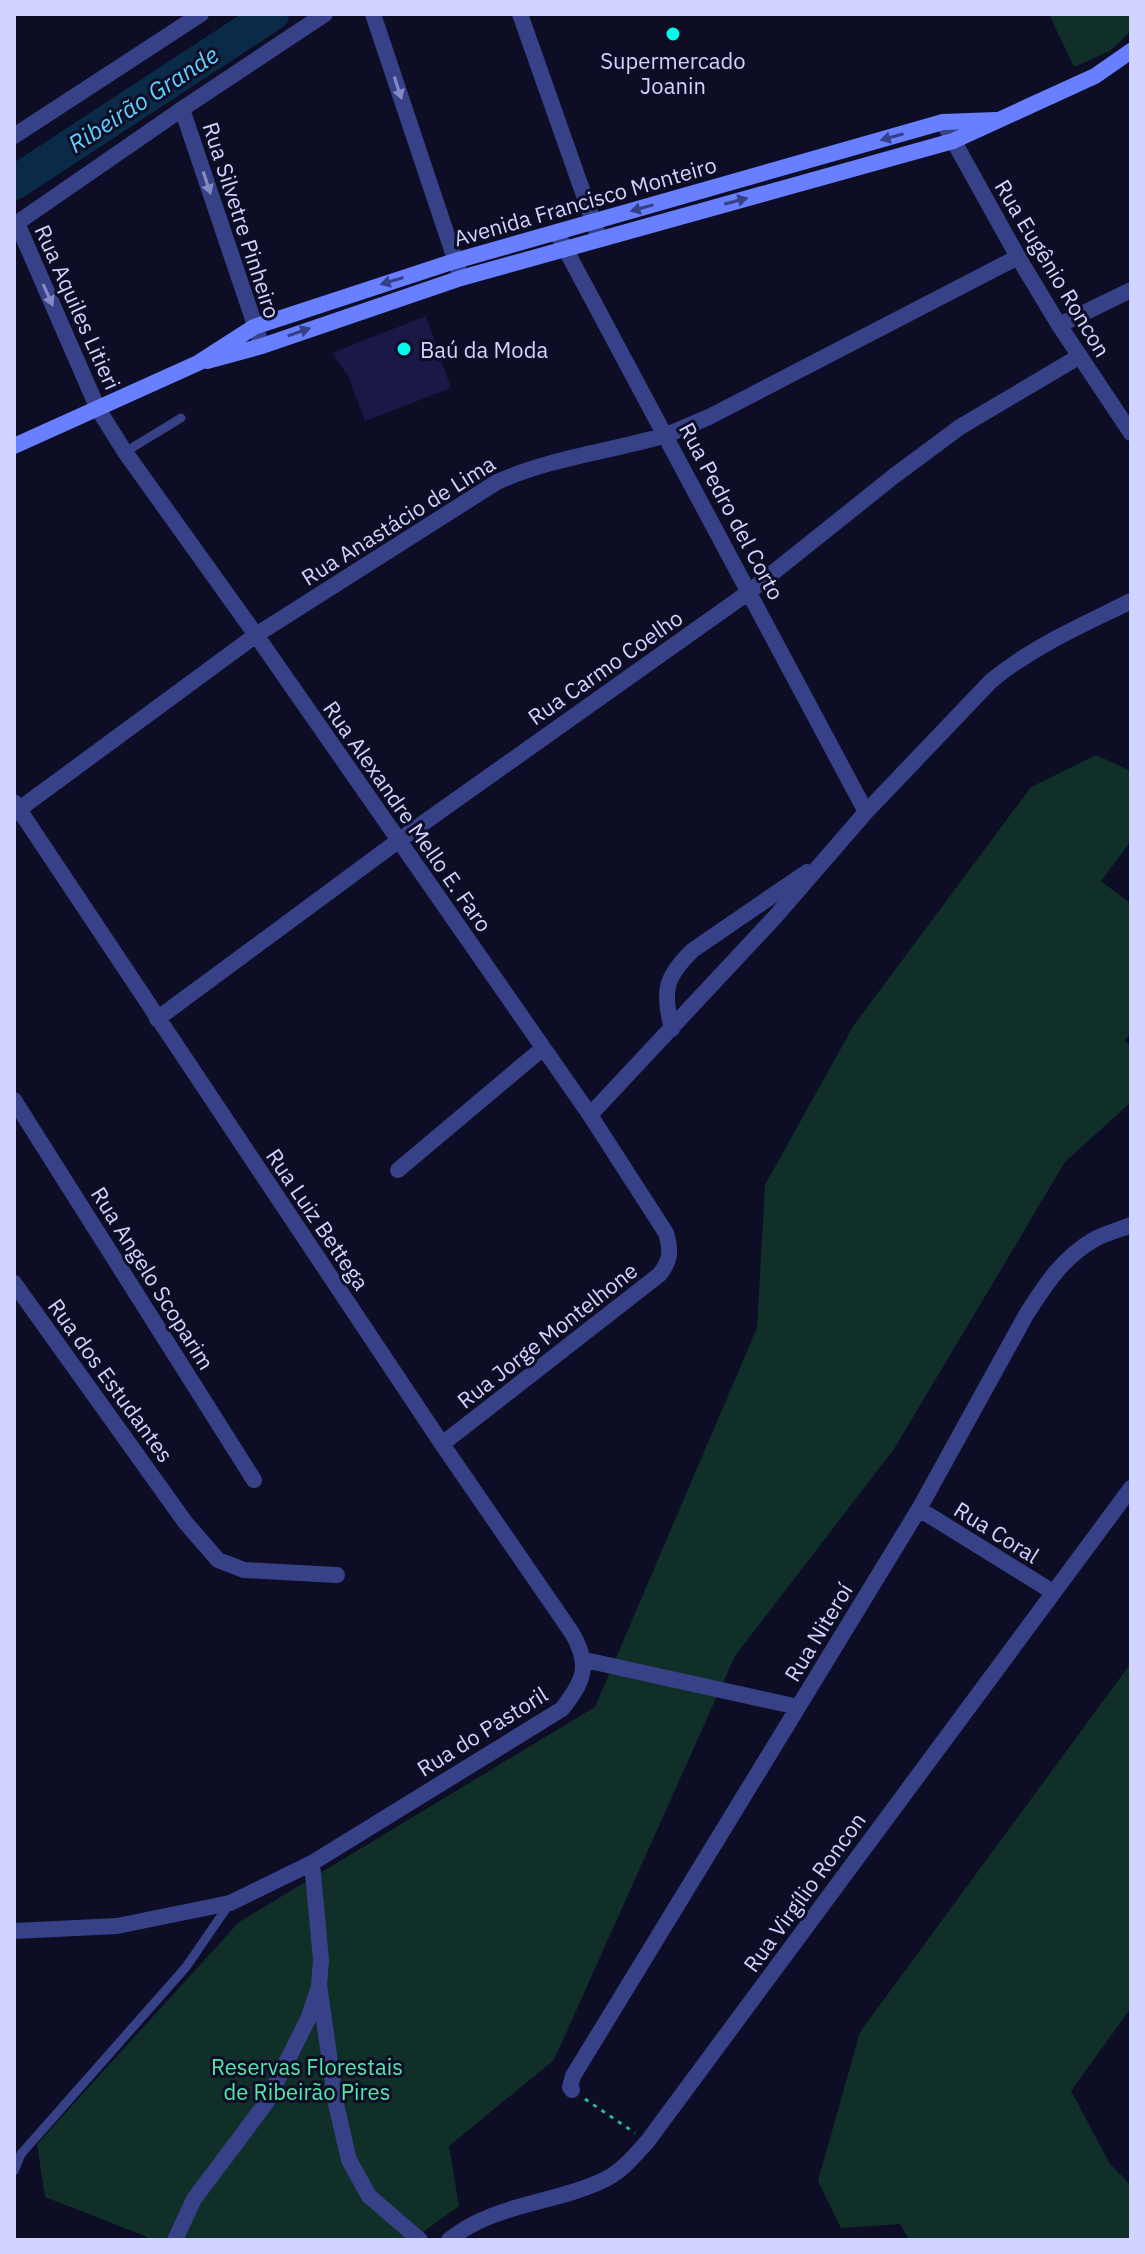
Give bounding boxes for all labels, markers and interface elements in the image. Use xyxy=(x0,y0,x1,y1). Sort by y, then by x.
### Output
marker: Supermercado Joanin xyxy=(664,25,682,43)
water label: Ribeirão Grande xyxy=(62,38,224,160)
place label: Supermercado Joanin xyxy=(600,46,746,100)
one-way arrow xyxy=(392,76,404,100)
street label: Rua Silvetre Pinheiro xyxy=(197,118,287,322)
one-way arrow xyxy=(879,131,904,143)
street label: Avenida Francisco Monteiro xyxy=(450,150,720,252)
one-way arrow xyxy=(201,171,213,195)
street label: Rua Eugênio Roncon xyxy=(988,174,1118,362)
one-way arrow xyxy=(723,195,748,207)
one-way arrow xyxy=(629,202,653,215)
street label: Rua Aquiles Litieri xyxy=(29,220,127,394)
one-way arrow xyxy=(380,275,404,287)
one-way arrow xyxy=(42,283,55,307)
one-way arrow xyxy=(288,326,312,338)
place label: Baú da Moda xyxy=(420,335,548,364)
marker: Baú da Moda xyxy=(395,340,413,358)
street label: Rua Pedro del Corto xyxy=(673,417,791,605)
street label: Rua Anastácio de Lima xyxy=(296,448,501,592)
street label: Rua Carmo Coelho xyxy=(522,603,688,731)
street label: Rua Alexandre Mello E. Faro xyxy=(317,695,499,937)
street label: Rua Luiz Bettega xyxy=(260,1143,376,1296)
street label: Rua Angelo Scoparim xyxy=(85,1181,221,1375)
street label: Rua Jorge Montelhone xyxy=(451,1255,643,1415)
street label: Rua dos Estudantes xyxy=(42,1292,180,1468)
street label: Rua Coral xyxy=(949,1494,1045,1570)
street label: Rua Niteroí xyxy=(777,1577,859,1687)
street label: Rua do Pastoril xyxy=(411,1679,553,1783)
street label: Rua Virgílio Roncon xyxy=(736,1806,872,1978)
park label: Reservas Florestais de Ribeirão Pires xyxy=(211,2052,403,2106)

